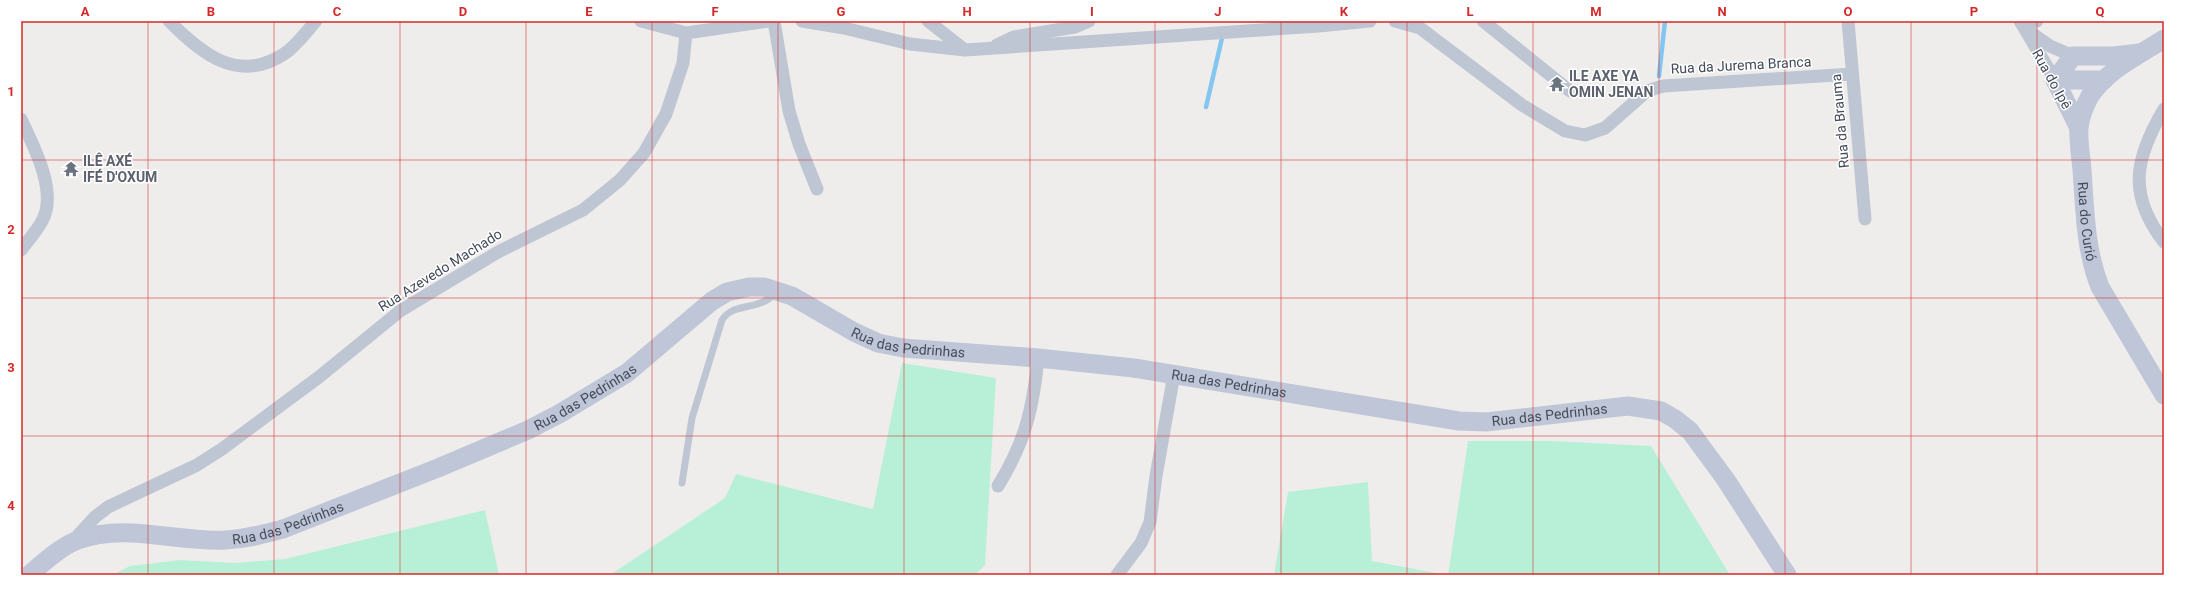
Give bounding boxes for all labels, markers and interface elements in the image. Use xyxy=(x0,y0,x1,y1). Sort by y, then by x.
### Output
text: A xyxy=(81,4,90,19)
text: B xyxy=(207,4,215,19)
text: C xyxy=(333,4,342,19)
text: D xyxy=(459,4,467,19)
text: E xyxy=(585,4,593,19)
text: F xyxy=(711,4,719,19)
text: G xyxy=(837,4,846,19)
text: H xyxy=(962,4,972,19)
text: I xyxy=(1090,4,1094,19)
text: J xyxy=(1214,4,1222,19)
text: K xyxy=(1340,4,1349,19)
text: L xyxy=(1466,4,1474,19)
text: M xyxy=(1590,4,1602,19)
text: N xyxy=(1717,4,1727,19)
text: O xyxy=(1844,4,1853,19)
text: P xyxy=(1970,4,1978,19)
text: Q xyxy=(2096,4,2105,19)
street label: Rua do Ipê xyxy=(2029,46,2075,112)
street label: Rua da Jurema Branca xyxy=(1670,53,1812,77)
place label: ILE AXE YA OMIN JENAN xyxy=(1569,68,1653,100)
street label: Rua da Brauma xyxy=(1828,73,1852,169)
temple icon: ILE AXE YA OMIN JENAN xyxy=(1548,75,1566,93)
text: 1 xyxy=(7,84,15,99)
place label: ILÊ AXÉ IFÉ D'OXUM xyxy=(83,152,157,185)
temple icon: ILÊ AXÉ IFÉ D'OXUM xyxy=(62,160,80,178)
street label: Rua do Curió xyxy=(2075,181,2100,263)
text: 2 xyxy=(7,222,15,237)
street label: Rua Azevedo Machado xyxy=(375,225,505,315)
street label: Rua das Pedrinhas xyxy=(849,324,966,361)
text: 3 xyxy=(7,360,15,375)
street label: Rua das Pedrinhas xyxy=(531,361,640,434)
street label: Rua das Pedrinhas xyxy=(1170,366,1288,401)
street label: Rua das Pedrinhas xyxy=(1491,400,1608,429)
text: 4 xyxy=(7,498,15,513)
street label: Rua das Pedrinhas xyxy=(231,498,346,548)

